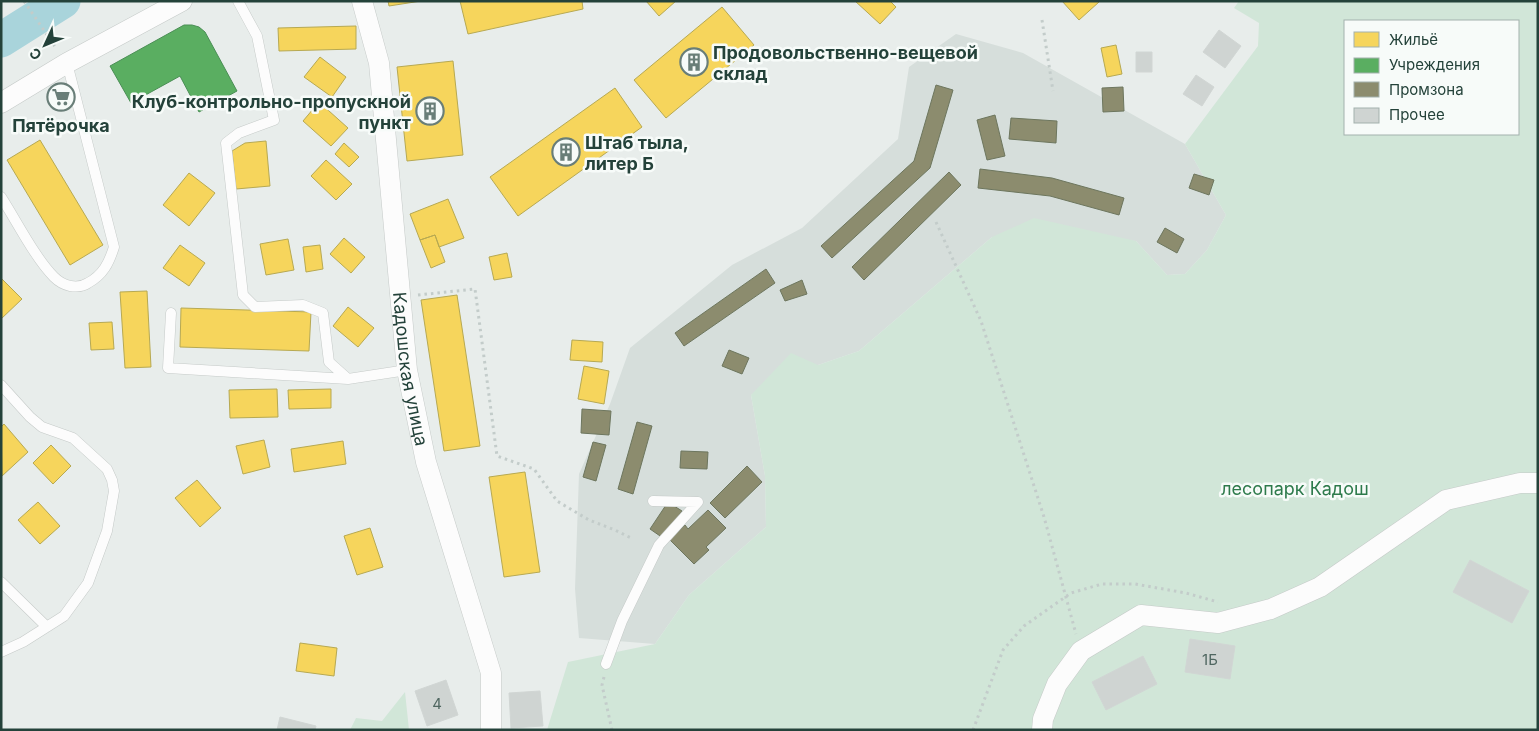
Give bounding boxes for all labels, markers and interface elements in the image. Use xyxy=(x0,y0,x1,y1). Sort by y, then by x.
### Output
north arrow xyxy=(20,20,70,70)
legend xyxy=(1344,20,1519,135)
text: Жильё xyxy=(1389,30,1438,49)
place label: Продовольственно-вещевой склад xyxy=(713,42,978,84)
text: С xyxy=(26,45,45,64)
building icon: Продовольственно-вещевой склад xyxy=(679,47,709,77)
text: Учреждения xyxy=(1389,55,1480,74)
text: Промзона xyxy=(1389,80,1464,99)
supermarket icon: Пятёрочка xyxy=(46,82,76,112)
place label: Клуб-контрольно-пропускной пункт xyxy=(132,91,411,133)
building icon: Клуб-контрольно-пропускной пункт xyxy=(415,96,445,126)
text: Прочее xyxy=(1389,105,1445,124)
place label: Пятёрочка xyxy=(12,115,110,136)
place label: Штаб тыла, литер Б xyxy=(585,132,689,174)
building icon: Штаб тыла, литер Б xyxy=(551,137,581,167)
street label: Кадошская улица xyxy=(389,291,433,448)
park label: лесопарк Кадош xyxy=(1221,478,1369,499)
house number: 1Б xyxy=(1202,650,1218,669)
house number: 4 xyxy=(432,694,442,713)

